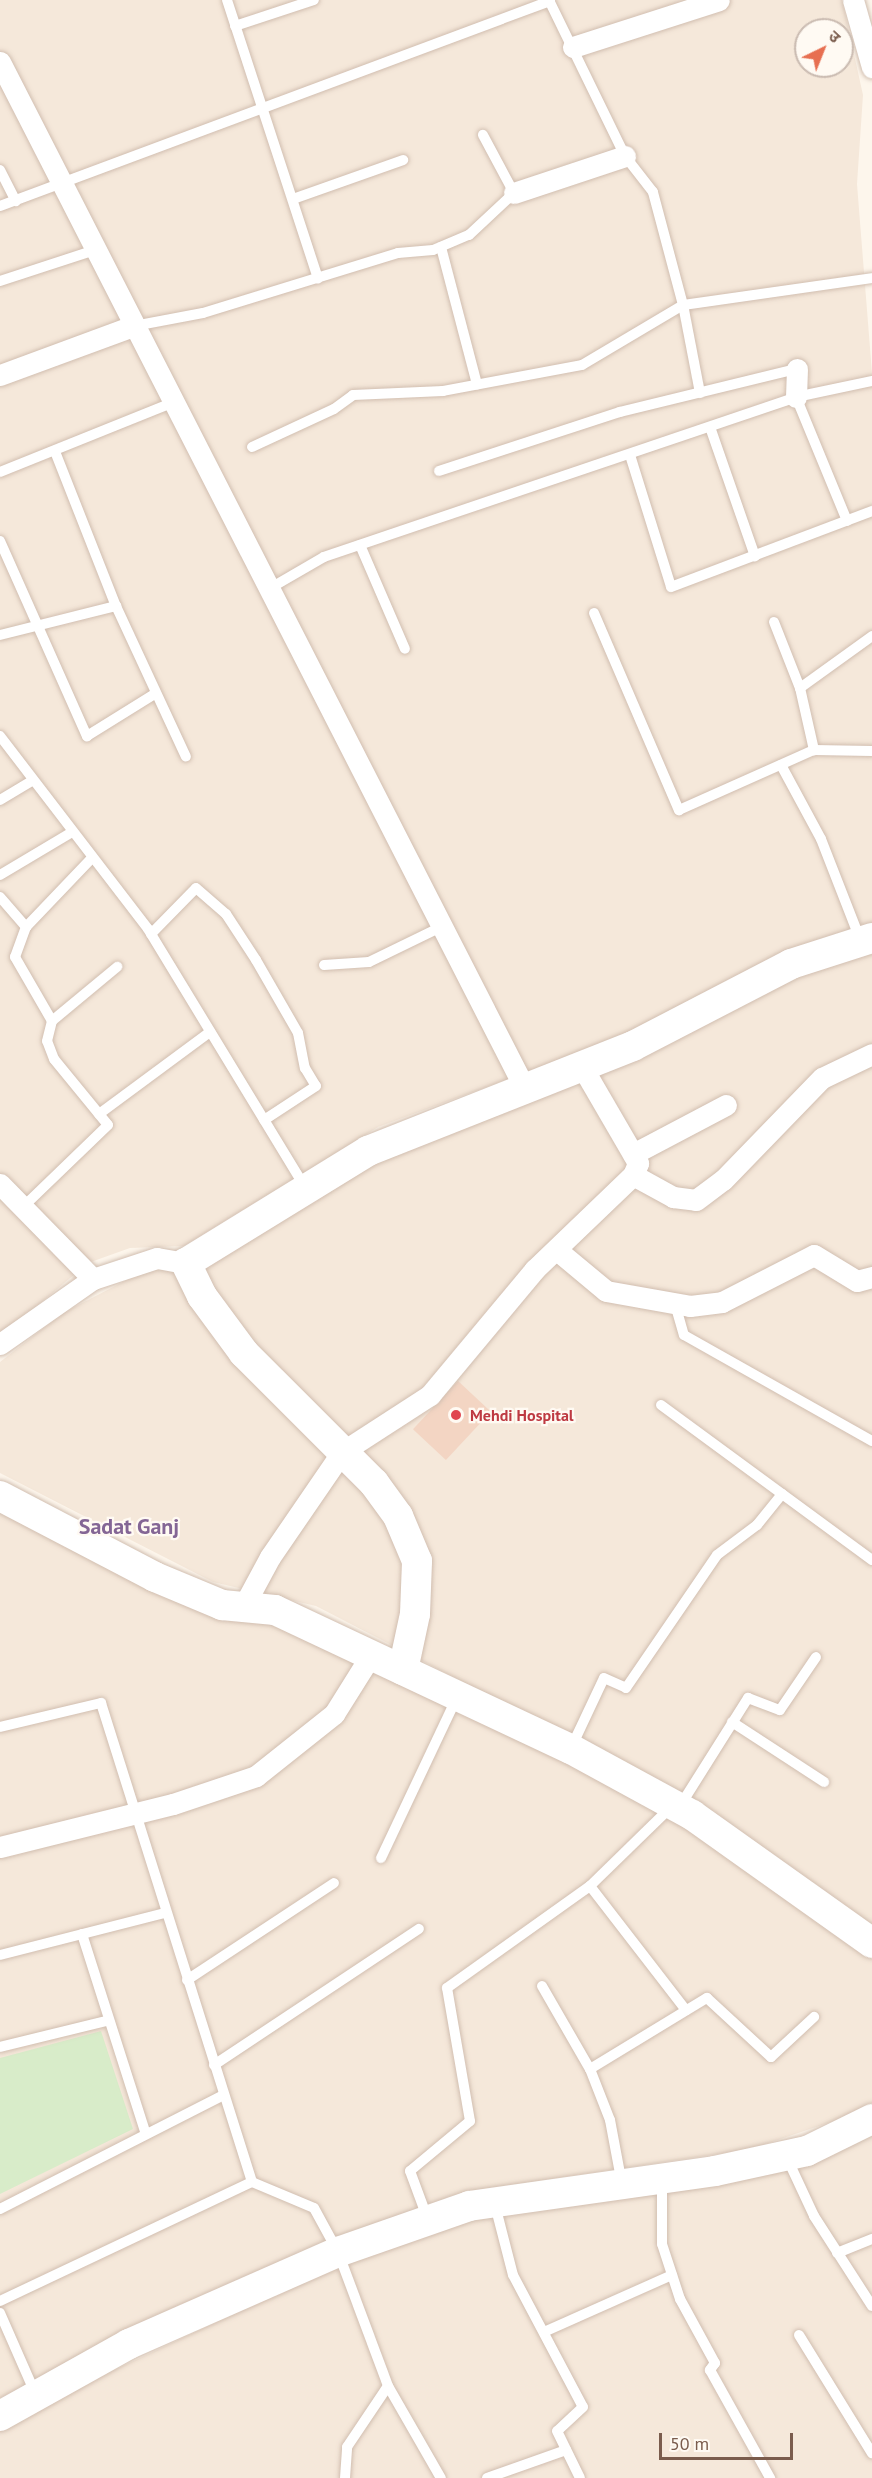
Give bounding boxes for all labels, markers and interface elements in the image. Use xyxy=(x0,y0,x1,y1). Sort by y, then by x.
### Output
north arrow xyxy=(794,18,854,78)
text: उ xyxy=(825,26,845,47)
place label: Mehdi Hospital xyxy=(470,1405,574,1425)
marker: Mehdi Hospital xyxy=(447,1406,465,1424)
district label: Sadat Ganj xyxy=(79,1514,179,1540)
scale bar xyxy=(662,2421,796,2459)
text: 50 m xyxy=(670,2432,709,2455)

